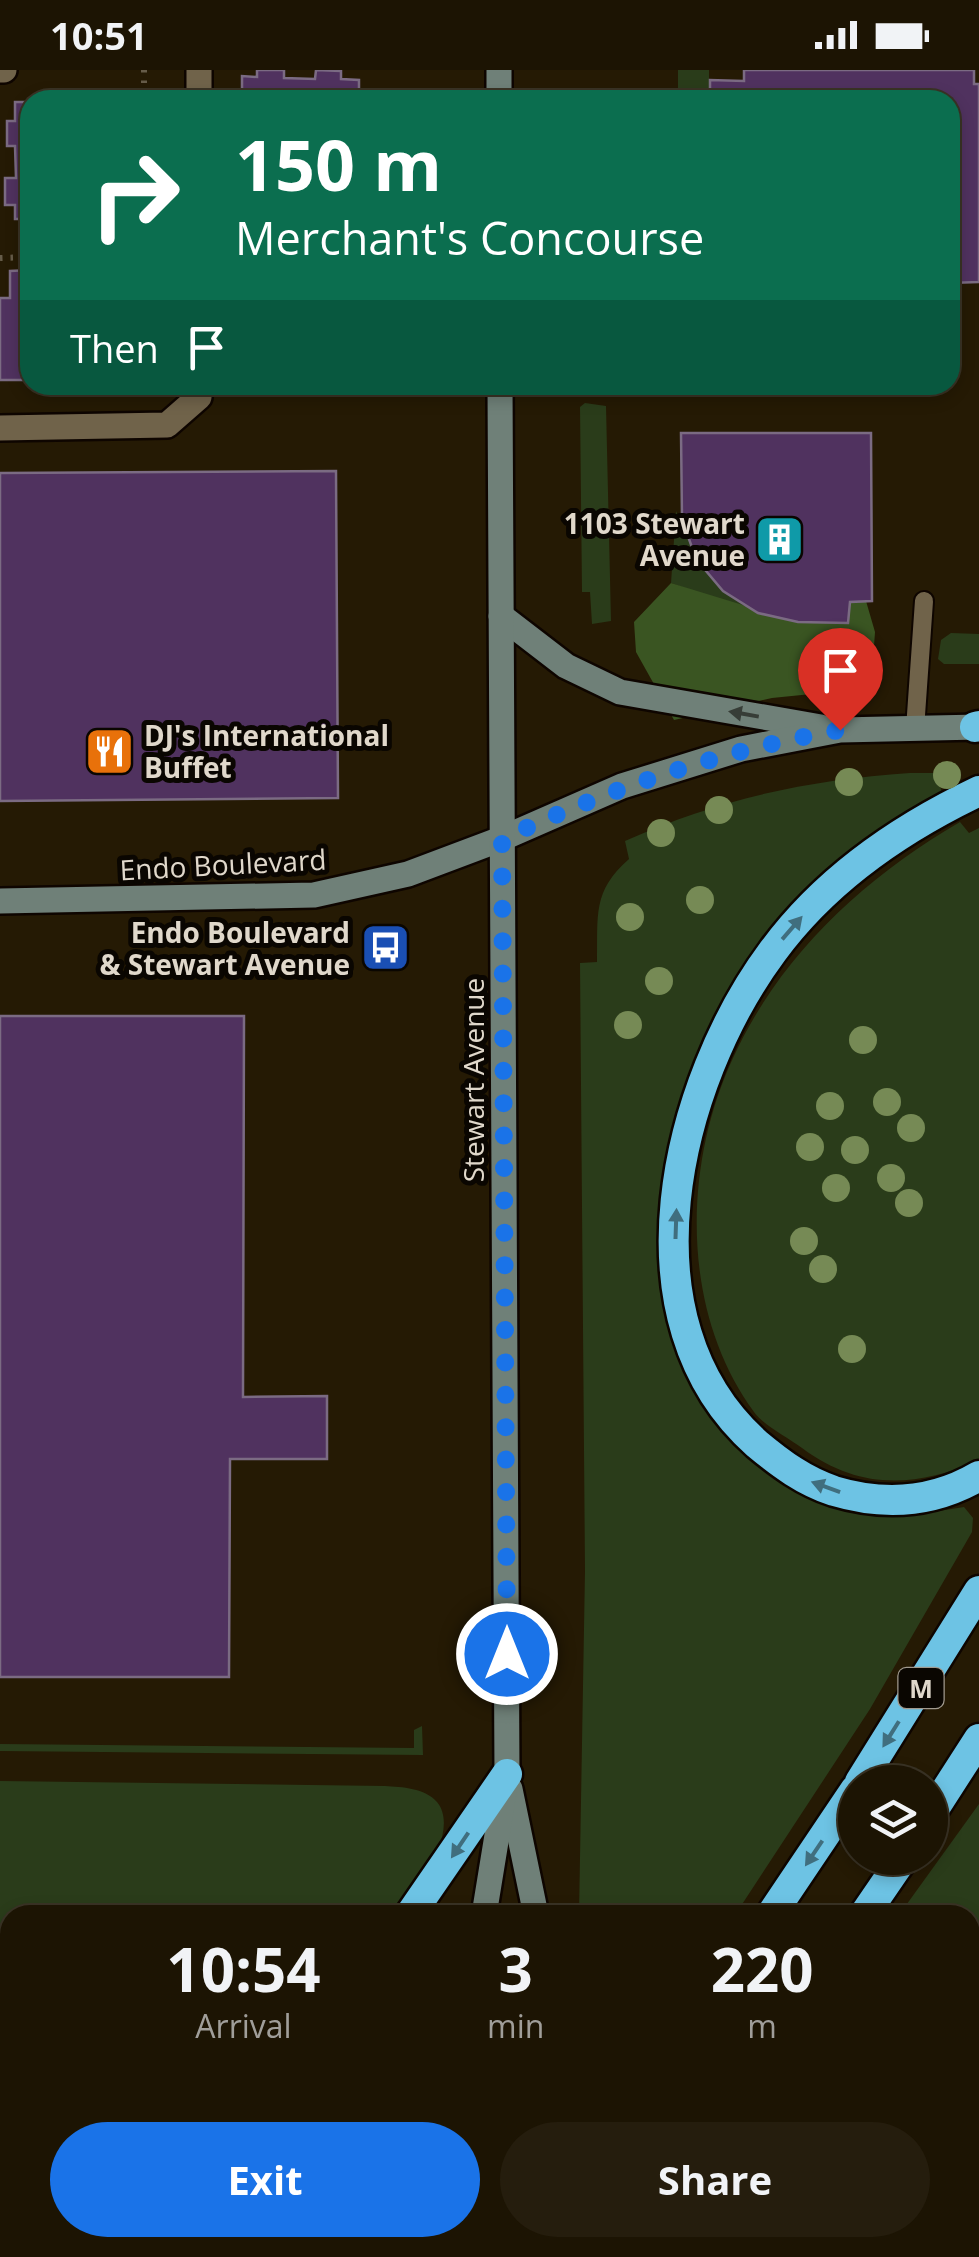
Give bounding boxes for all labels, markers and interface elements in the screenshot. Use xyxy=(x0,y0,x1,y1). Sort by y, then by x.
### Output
text: 10:51 xyxy=(50,9,148,61)
text: 150 m xyxy=(235,116,442,212)
icon: right xyxy=(70,130,200,260)
text: Merchant's Concourse xyxy=(235,207,704,268)
icon: arrive xyxy=(179,320,234,375)
text: Then xyxy=(70,322,159,374)
place label: 1103 Stewart Avenue xyxy=(564,504,745,574)
building icon: 1103 Stewart Avenue xyxy=(754,513,806,565)
pin xyxy=(798,628,883,731)
icon: arrive xyxy=(813,643,868,698)
one-way arrow xyxy=(728,706,759,721)
place label: DJ's International Buffet xyxy=(144,716,389,786)
restaurant icon: DJ's International Buffet xyxy=(83,725,135,777)
street label: Endo Boulevard xyxy=(119,840,327,888)
place label: Endo Boulevard & Stewart Avenue xyxy=(99,913,350,983)
one-way arrow xyxy=(781,915,803,940)
bus stop icon: Endo Boulevard & Stewart Avenue xyxy=(359,922,411,974)
street label: Stewart Avenue xyxy=(454,978,492,1182)
one-way arrow xyxy=(668,1208,684,1240)
one-way arrow xyxy=(811,1479,841,1494)
position arrow xyxy=(455,1602,559,1706)
road number: M xyxy=(898,1668,944,1708)
one-way arrow xyxy=(883,1720,901,1748)
map controls xyxy=(838,1765,948,1875)
button: layers xyxy=(838,1765,948,1875)
one-way arrow xyxy=(451,1832,469,1859)
one-way arrow xyxy=(805,1839,823,1866)
text: 10:54 xyxy=(166,1928,321,2010)
text: 3 xyxy=(499,1928,533,2010)
text: 220 xyxy=(711,1928,814,2010)
text: Arrival xyxy=(195,2004,292,2047)
text: min xyxy=(487,2004,544,2047)
text: m xyxy=(747,2004,777,2047)
button: Exit xyxy=(50,2122,480,2237)
button: Share xyxy=(500,2122,930,2237)

